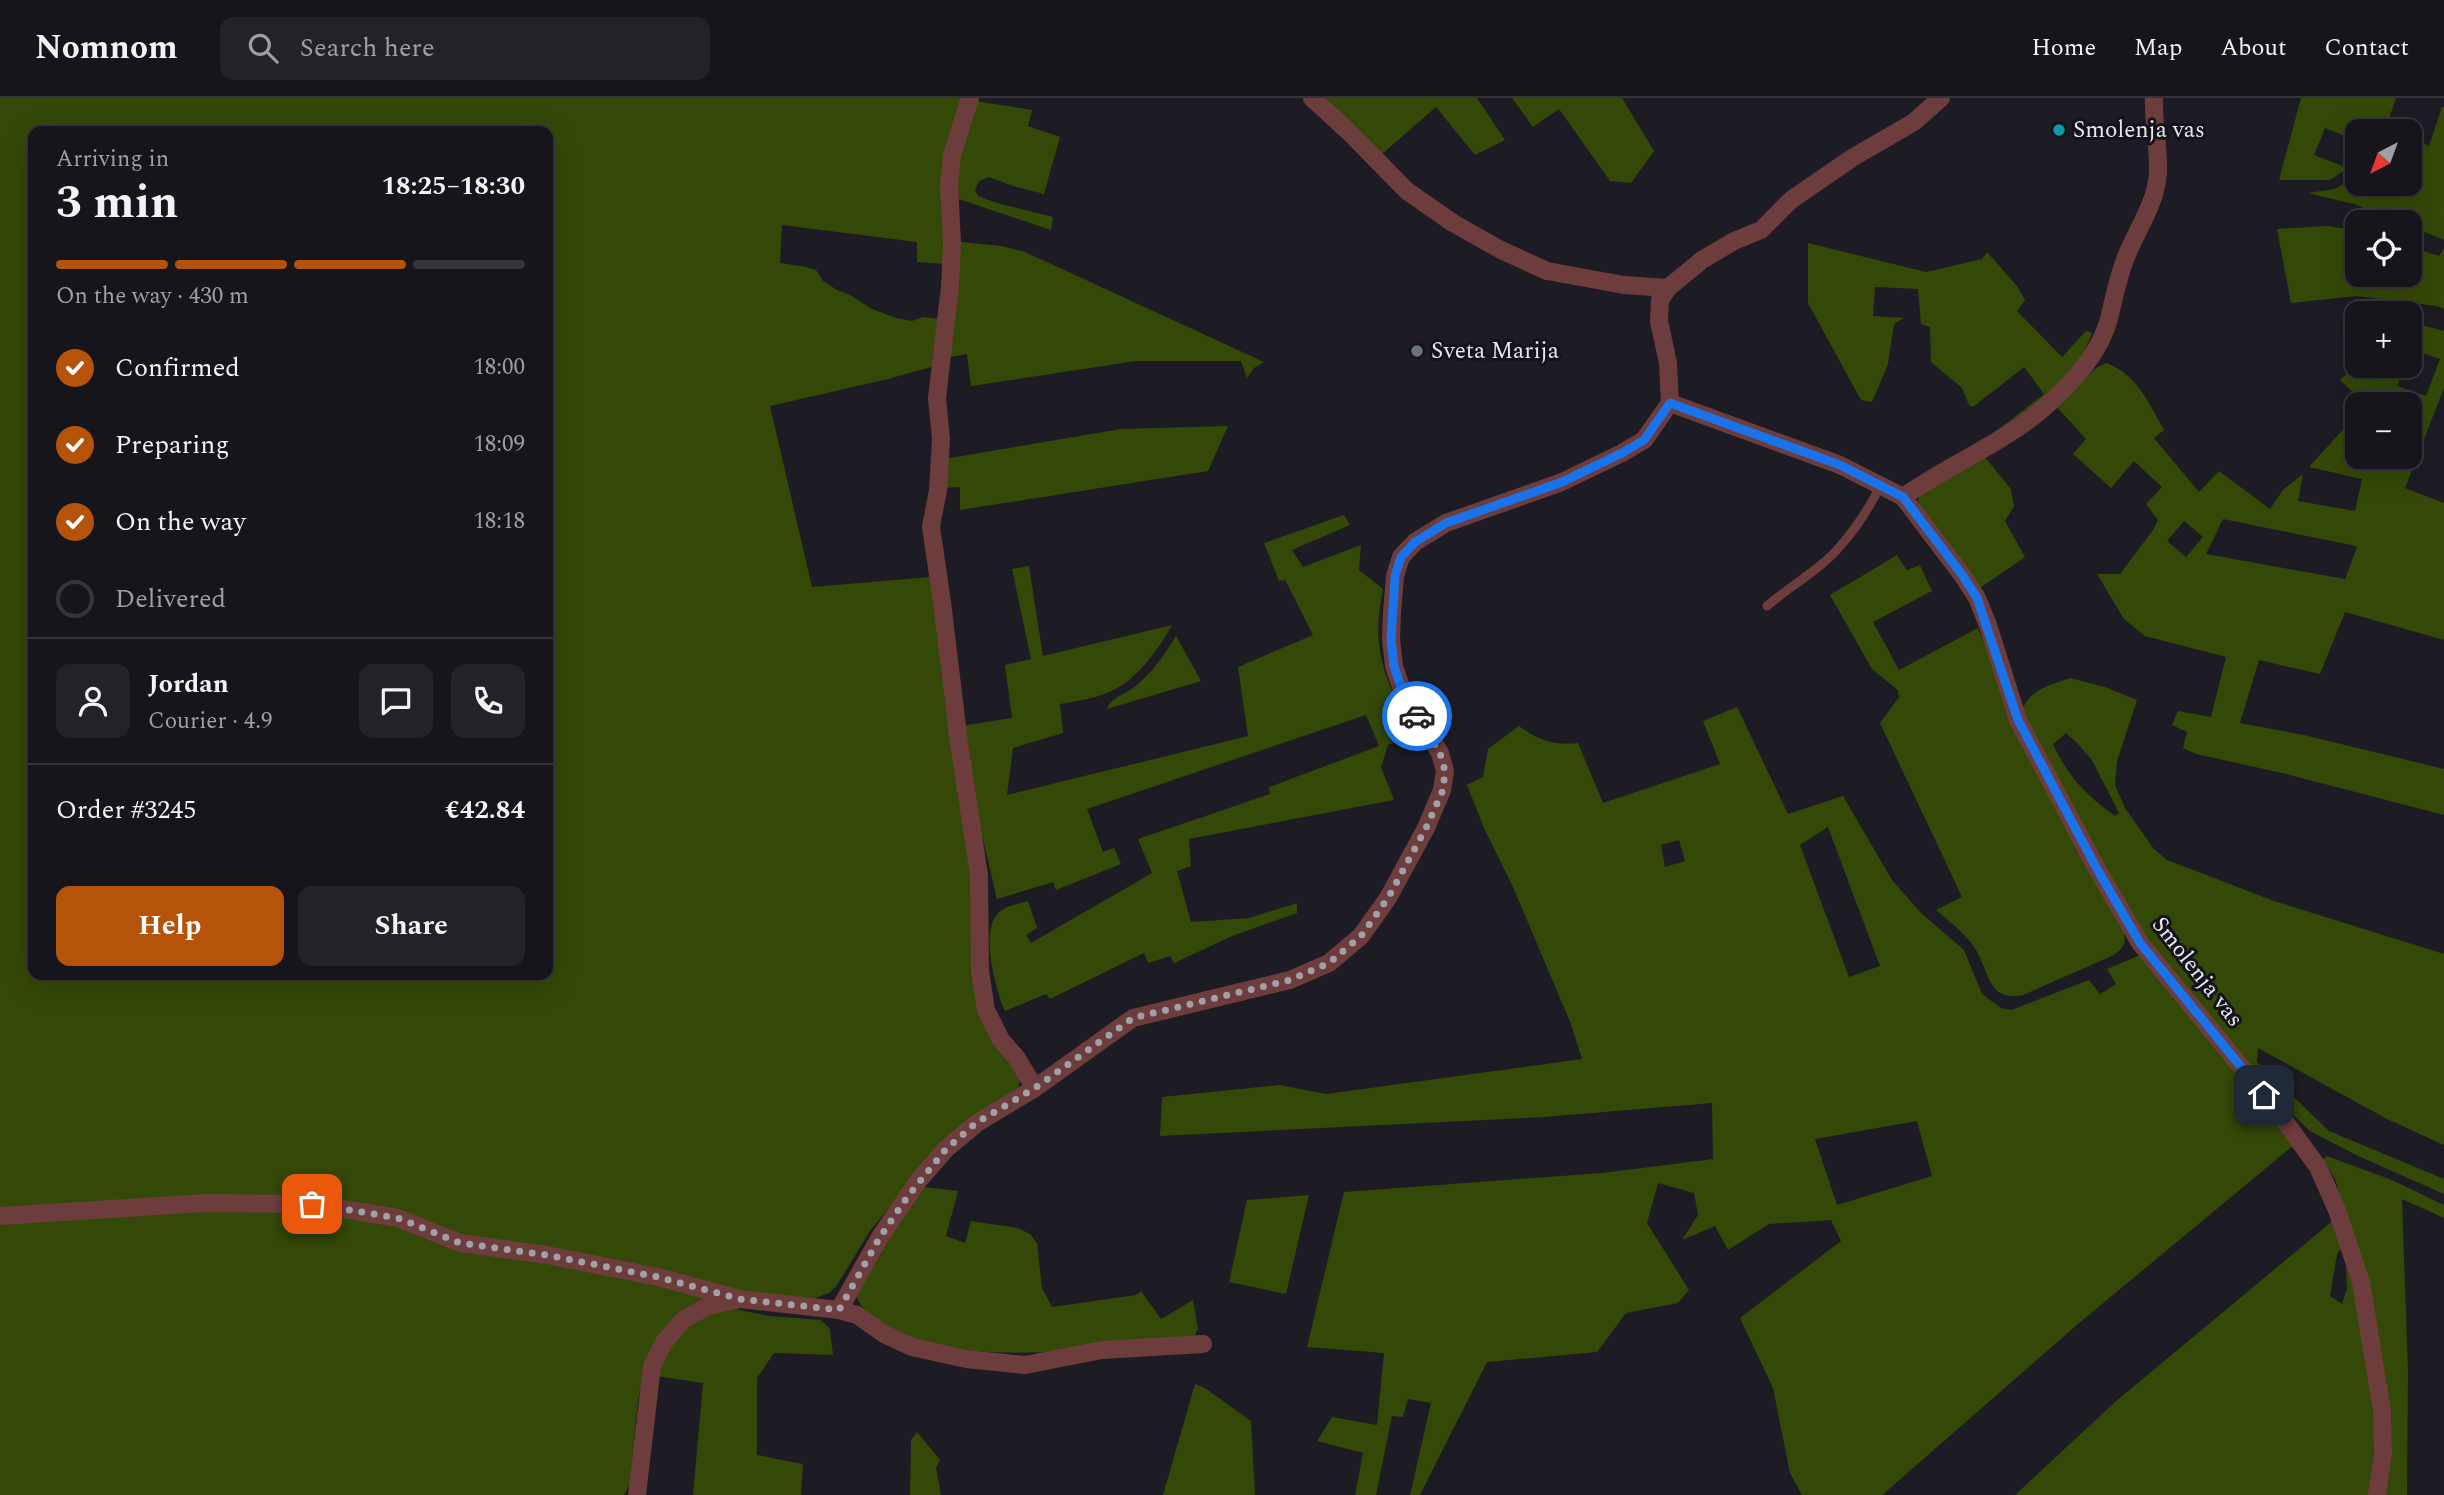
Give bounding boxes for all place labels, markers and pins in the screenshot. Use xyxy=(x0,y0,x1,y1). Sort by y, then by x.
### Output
place label: Smolenja vas xyxy=(2073,113,2205,148)
marker: Smolenja vas xyxy=(2051,122,2067,138)
place label: Sveta Marija xyxy=(1431,334,1559,369)
marker: Sveta Marija xyxy=(1409,343,1425,359)
pin xyxy=(2234,1065,2294,1125)
pin xyxy=(282,1174,342,1234)

